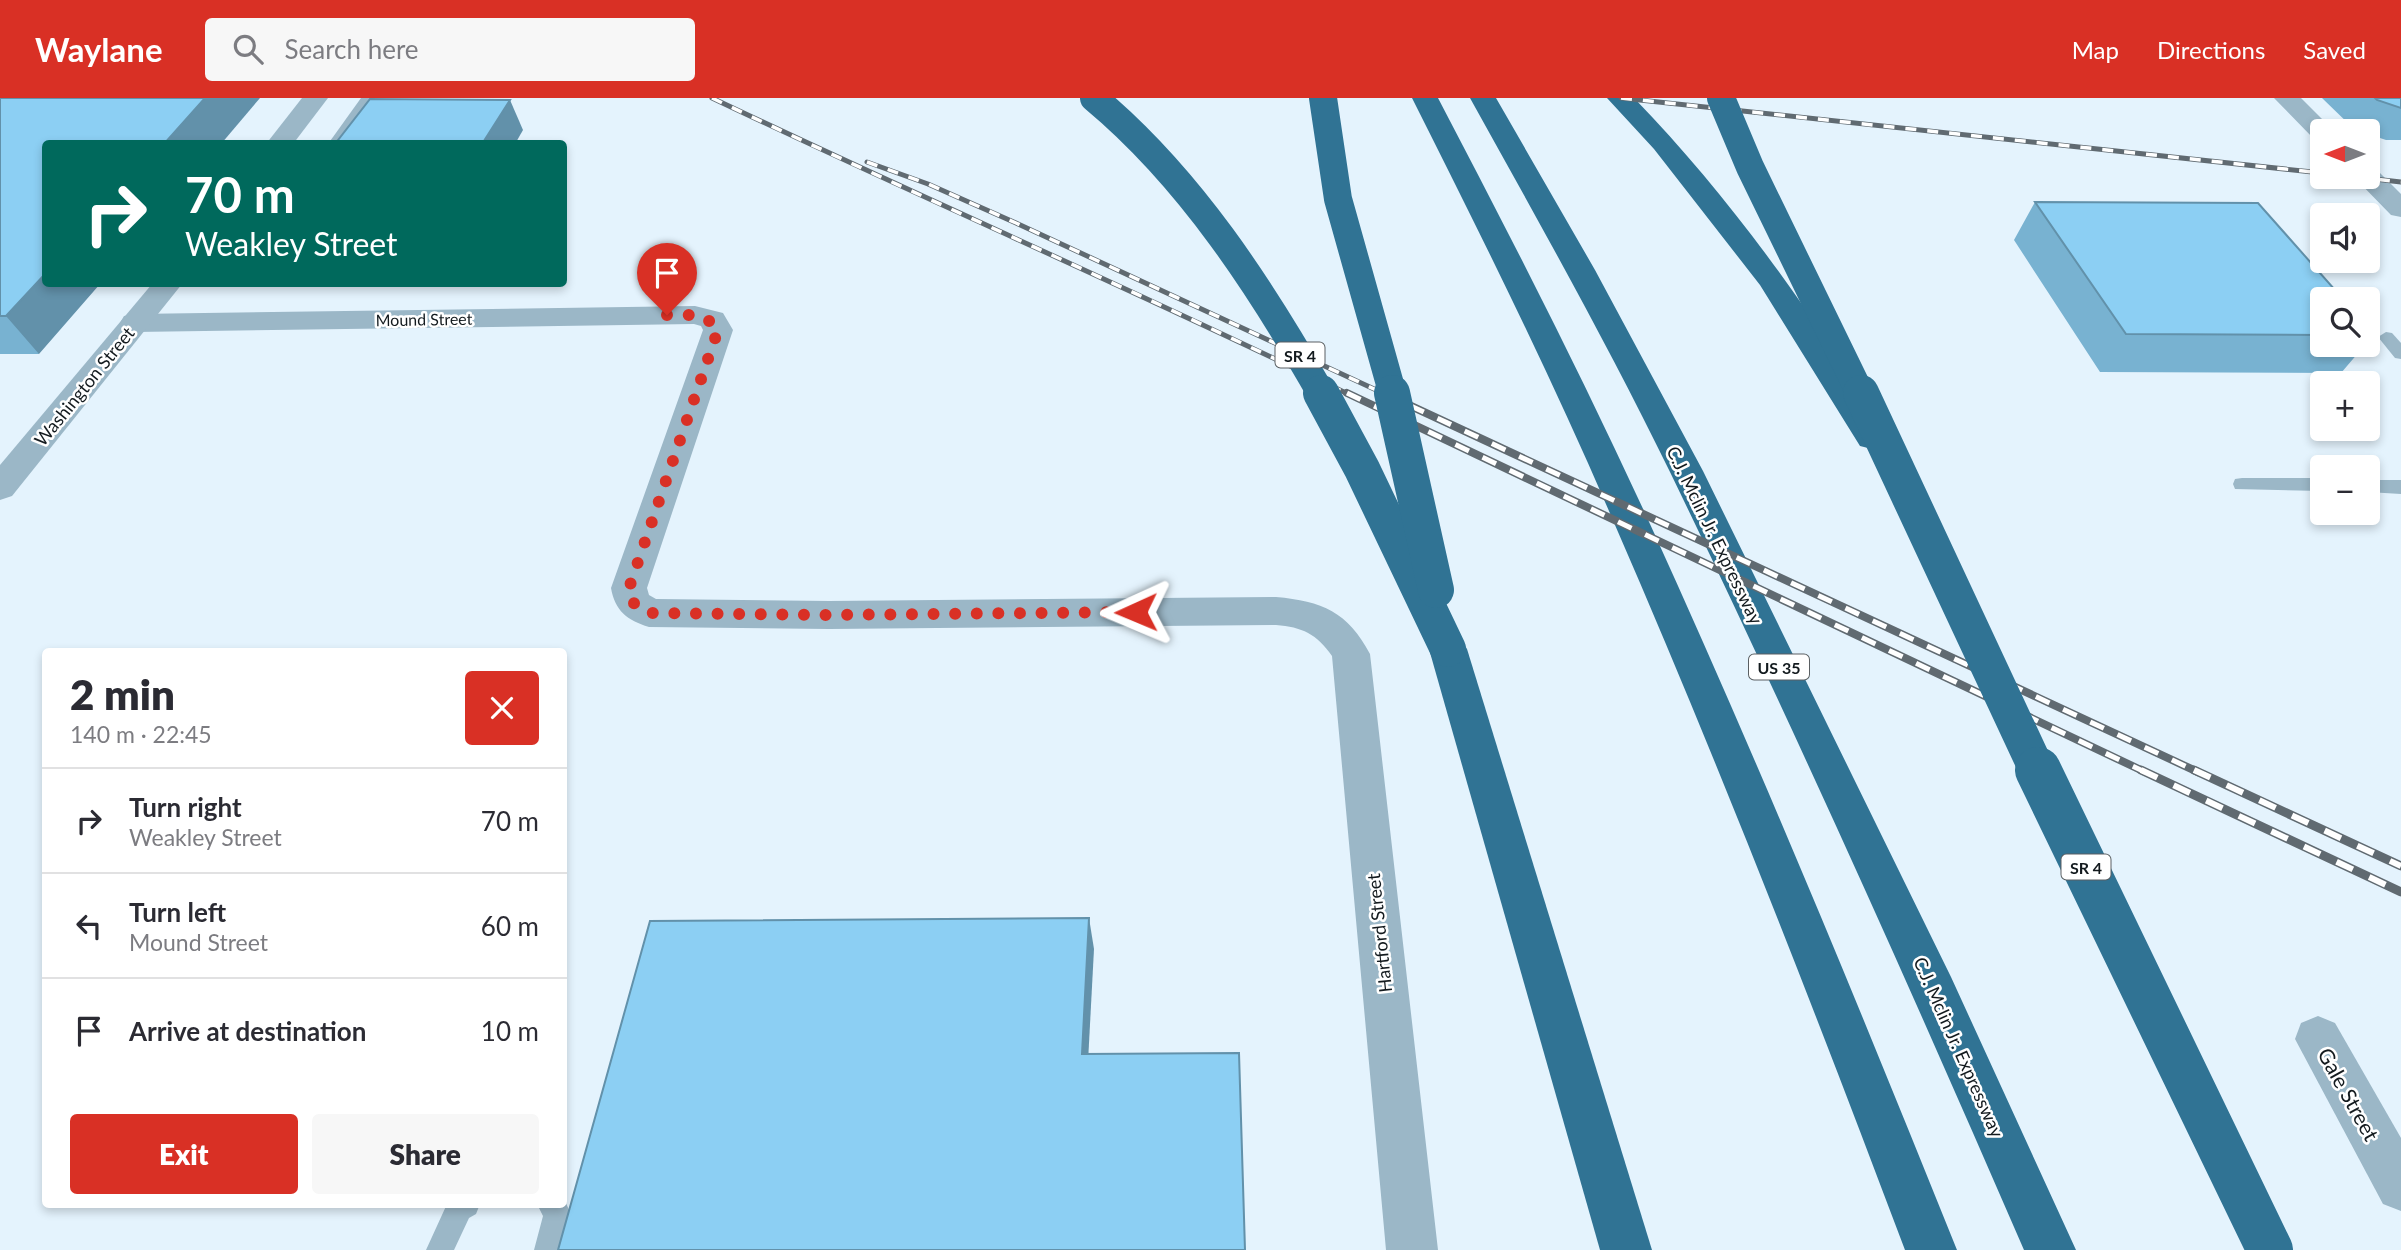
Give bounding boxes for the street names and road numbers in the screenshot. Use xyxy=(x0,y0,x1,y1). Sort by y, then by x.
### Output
street label: Mound Street xyxy=(375,309,473,329)
street label: Washington Street xyxy=(29,322,139,450)
road number: SR 4 xyxy=(1276,342,1324,368)
street label: C.J. Mclin Jr. Expressway xyxy=(1662,442,1768,628)
road number: US 35 xyxy=(1749,654,1809,680)
road number: SR 4 xyxy=(2062,854,2110,880)
street label: Hartford Street xyxy=(1362,872,1396,994)
street label: C.J. Mclin Jr. Expressway xyxy=(1909,953,2009,1141)
street label: Gale Street xyxy=(2313,1043,2385,1145)

